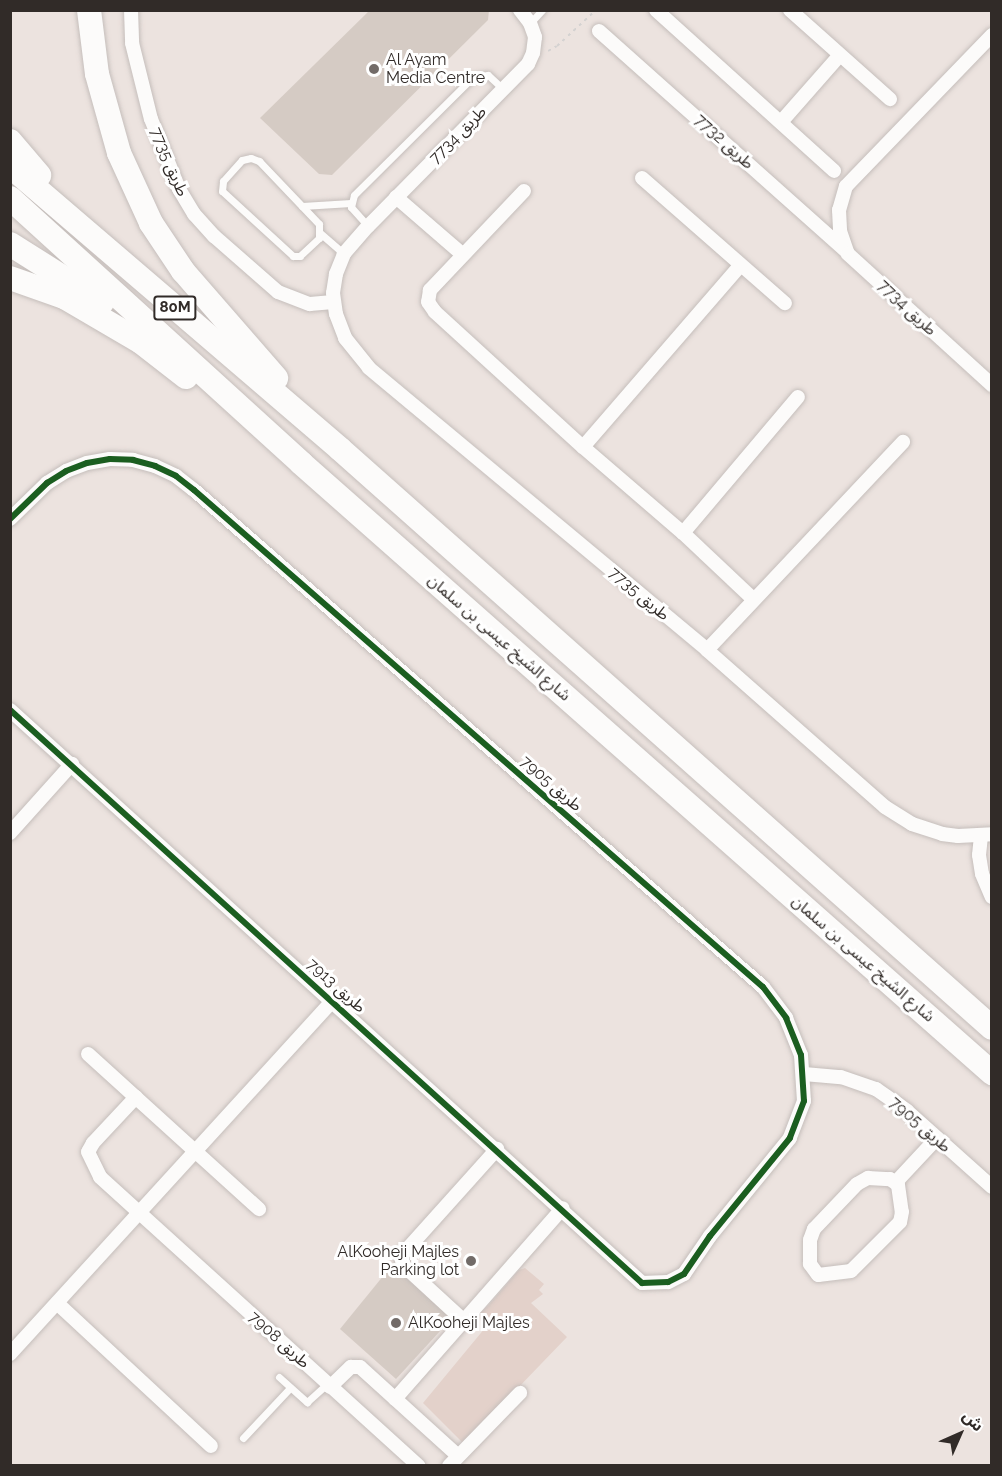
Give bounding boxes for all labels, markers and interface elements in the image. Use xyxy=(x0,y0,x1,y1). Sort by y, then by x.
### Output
place label: Al Ayam Media Centre xyxy=(386,50,485,88)
marker: Al Ayam Media Centre xyxy=(367,62,381,76)
street label: طريق 7734 xyxy=(425,102,491,168)
street label: طريق 7732 xyxy=(691,111,757,173)
street label: طريق 7735 xyxy=(146,125,192,199)
street label: طريق 7734 xyxy=(874,276,940,340)
road number: 80M xyxy=(152,296,198,320)
street label: طريق 7735 xyxy=(605,563,673,625)
street label: شارع الشيخ عيسى بن سلمان xyxy=(424,571,574,705)
street label: طريق 7905 xyxy=(516,752,586,816)
street label: شارع الشيخ عيسى بن سلمان xyxy=(788,892,938,1026)
street label: طريق 7913 xyxy=(303,955,369,1017)
street label: طريق 7905 xyxy=(885,1093,955,1157)
place label: AlKooheji Majles Parking lot xyxy=(337,1242,459,1280)
marker: AlKooheji Majles Parking lot xyxy=(464,1254,478,1268)
street label: طريق 7908 xyxy=(244,1308,314,1372)
place label: AlKooheji Majles xyxy=(408,1313,530,1333)
marker: AlKooheji Majles xyxy=(389,1316,403,1330)
north arrow xyxy=(930,1404,990,1464)
text: ش xyxy=(959,1406,988,1435)

